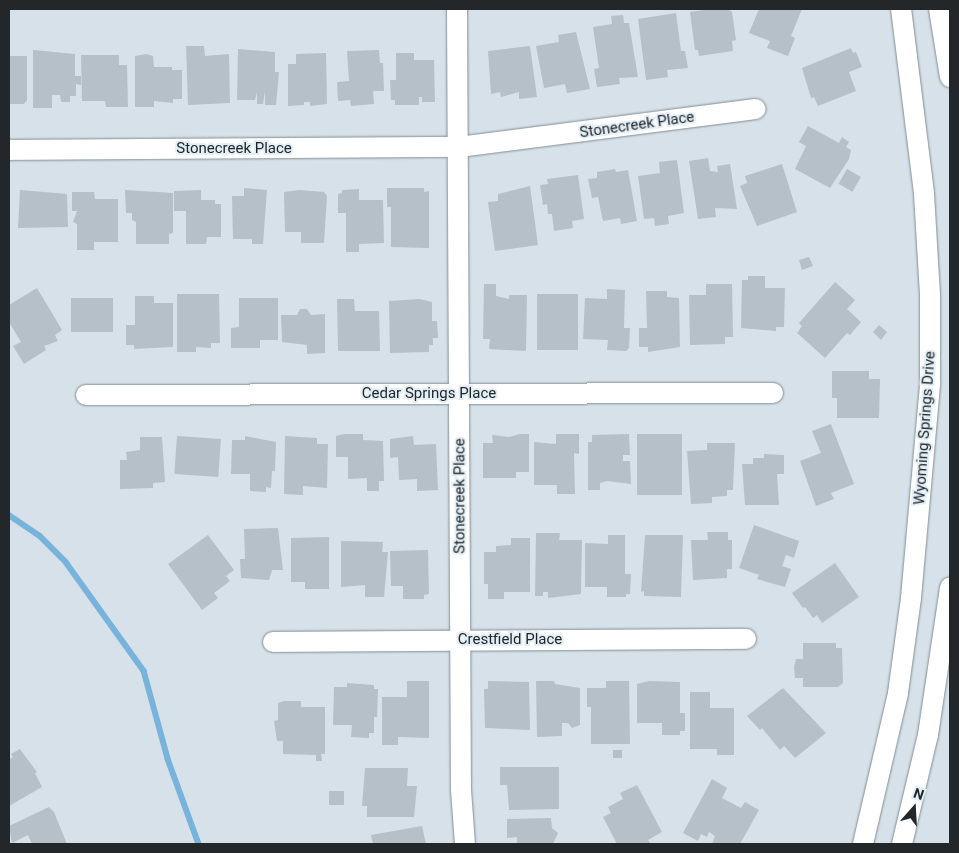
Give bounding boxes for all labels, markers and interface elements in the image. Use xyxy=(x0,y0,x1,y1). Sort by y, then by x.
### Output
street label: Stonecreek Place xyxy=(579,108,695,142)
street label: Stonecreek Place xyxy=(176,140,292,158)
street label: Wyoming Springs Drive xyxy=(911,351,939,505)
street label: Cedar Springs Place xyxy=(362,385,496,403)
street label: Stonecreek Place xyxy=(451,438,469,554)
street label: Crestfield Place xyxy=(458,631,562,649)
north arrow xyxy=(889,783,939,833)
text: N xyxy=(912,785,926,803)

